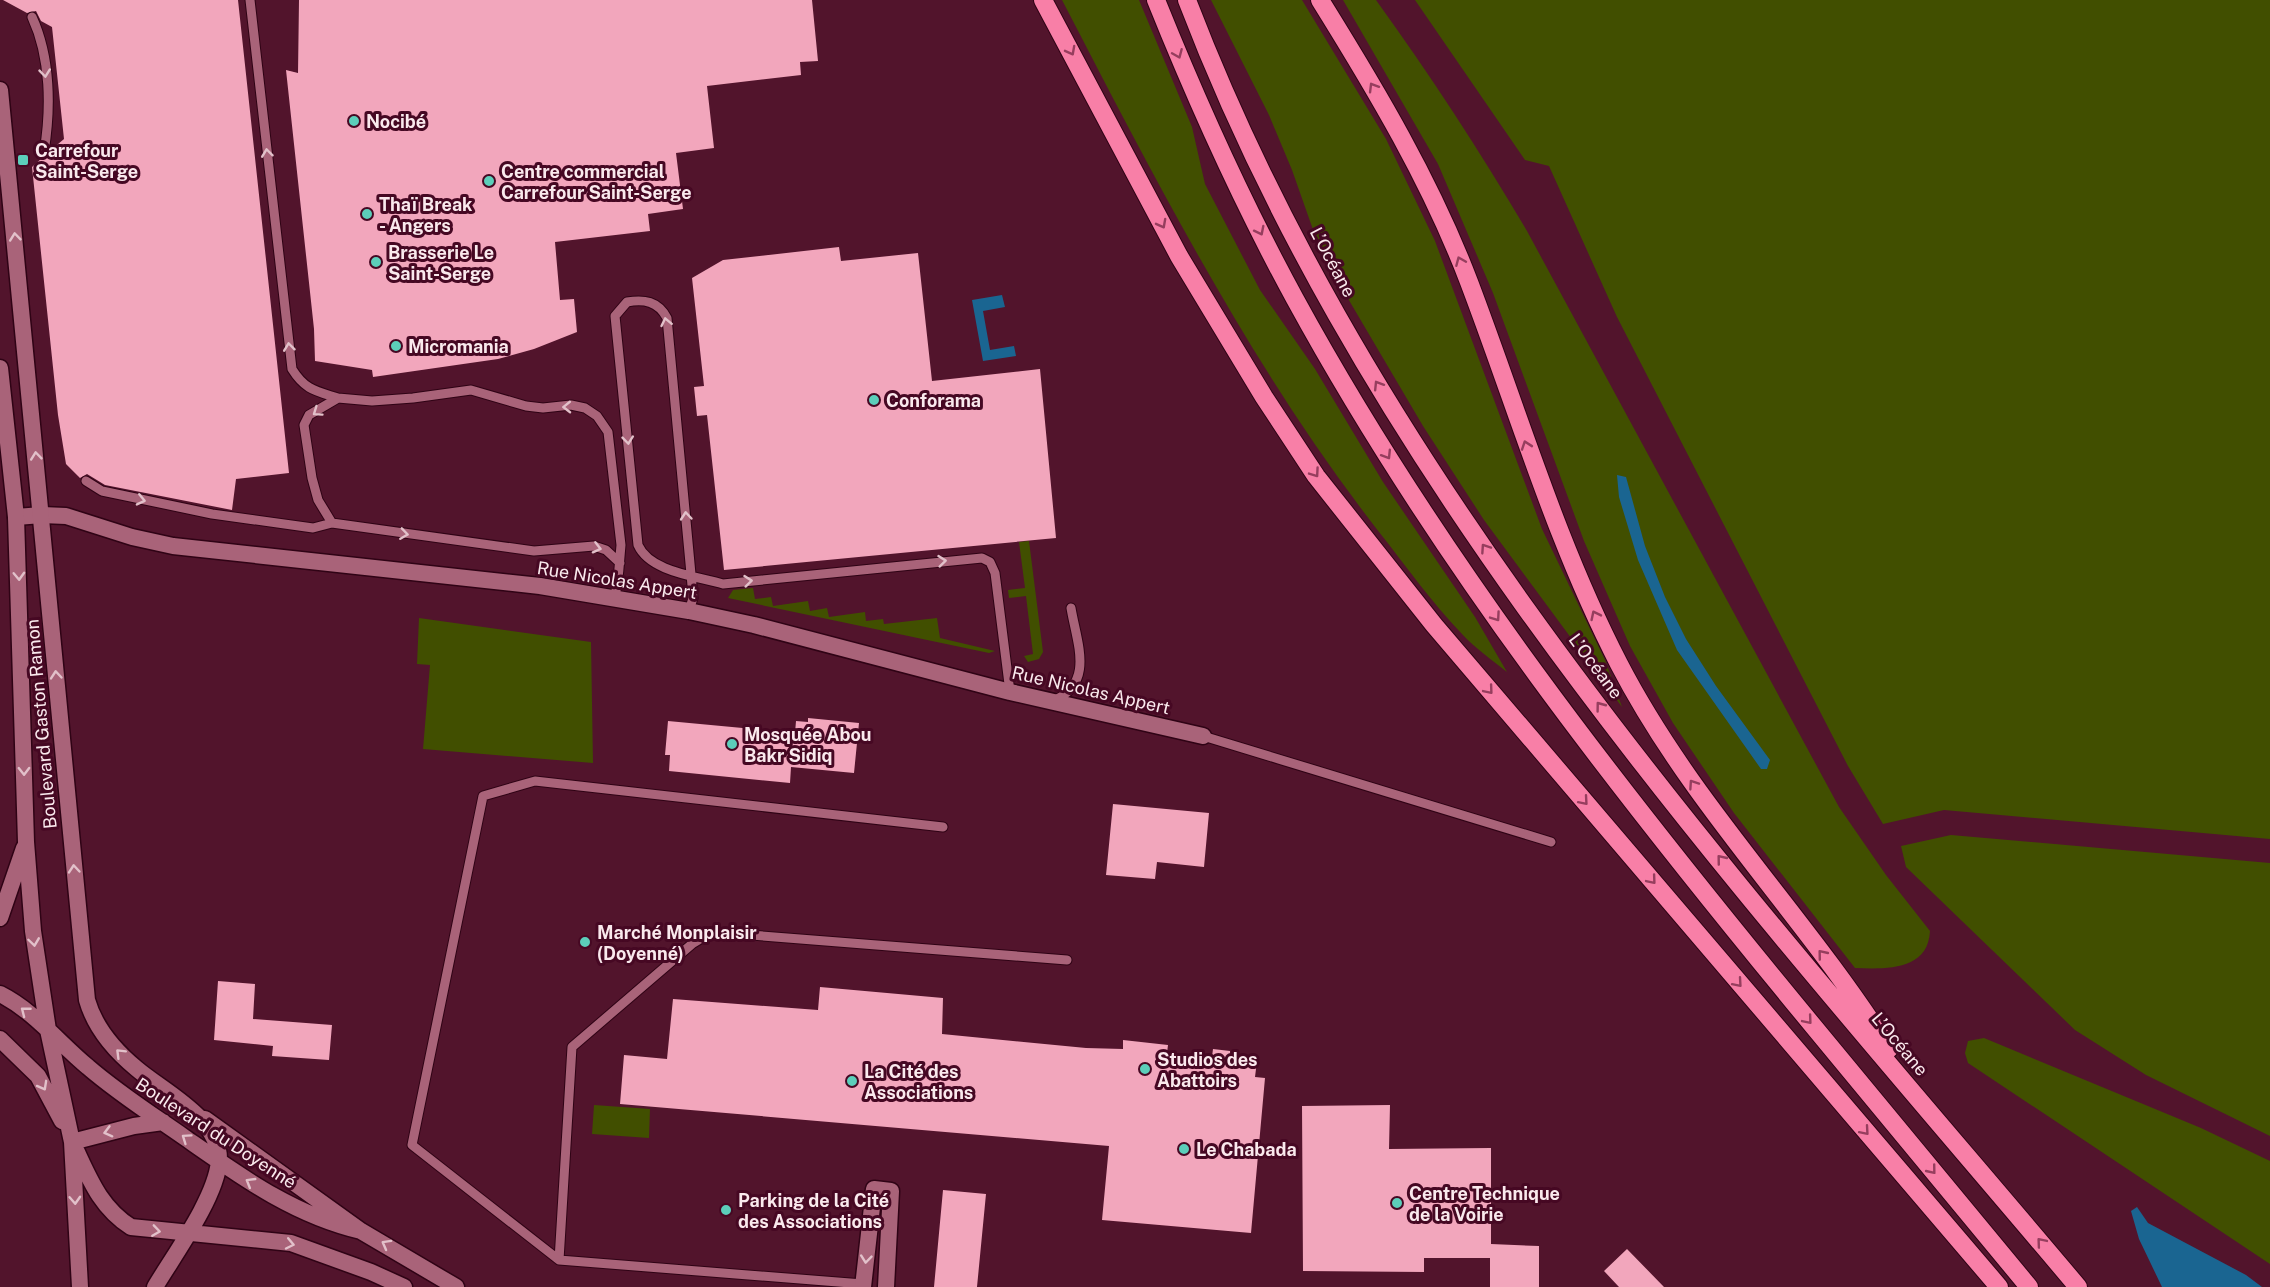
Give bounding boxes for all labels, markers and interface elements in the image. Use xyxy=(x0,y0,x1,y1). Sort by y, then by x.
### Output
one-way arrow xyxy=(1063,45,1075,56)
one-way arrow xyxy=(1171,48,1183,59)
one-way arrow xyxy=(38,69,51,78)
one-way arrow xyxy=(1368,83,1380,93)
place label: Nocibé xyxy=(366,111,426,132)
marker: Nocibé xyxy=(347,114,361,128)
place label: Carrefour Saint-Serge xyxy=(35,140,138,182)
one-way arrow xyxy=(261,149,274,158)
marker: Carrefour Saint-Serge xyxy=(16,153,30,167)
place label: Centre commercial Carrefour Saint-Serge xyxy=(501,161,692,203)
marker: Centre commercial Carrefour Saint-Serge xyxy=(482,174,496,188)
place label: Thaï Break - Angers xyxy=(379,194,473,236)
marker: Thaï Break - Angers xyxy=(360,207,374,221)
one-way arrow xyxy=(1155,218,1166,228)
street label: L’Océane xyxy=(1306,223,1360,301)
one-way arrow xyxy=(1253,225,1264,235)
one-way arrow xyxy=(9,233,21,242)
place label: Brasserie Le Saint-Serge xyxy=(388,242,494,284)
marker: Brasserie Le Saint-Serge xyxy=(369,255,383,269)
one-way arrow xyxy=(1455,257,1467,268)
one-way arrow xyxy=(660,317,673,327)
place label: Micromania xyxy=(408,336,509,357)
marker: Micromania xyxy=(389,339,403,353)
one-way arrow xyxy=(284,342,296,352)
one-way arrow xyxy=(1374,381,1386,391)
place label: Conforama xyxy=(886,390,981,411)
marker: Conforama xyxy=(867,393,881,407)
one-way arrow xyxy=(562,401,571,413)
one-way arrow xyxy=(312,405,323,416)
one-way arrow xyxy=(621,436,634,445)
one-way arrow xyxy=(1520,440,1533,451)
one-way arrow xyxy=(1380,449,1392,459)
one-way arrow xyxy=(30,452,43,461)
one-way arrow xyxy=(1308,466,1319,477)
one-way arrow xyxy=(136,492,146,505)
one-way arrow xyxy=(680,511,693,521)
one-way arrow xyxy=(399,527,408,540)
one-way arrow xyxy=(592,541,602,554)
one-way arrow xyxy=(1481,544,1492,555)
one-way arrow xyxy=(938,555,947,568)
street label: Rue Nicolas Appert xyxy=(536,557,698,603)
one-way arrow xyxy=(13,571,25,580)
one-way arrow xyxy=(744,575,753,588)
one-way arrow xyxy=(1489,611,1500,622)
one-way arrow xyxy=(1591,611,1603,622)
street label: Boulevard Gaston Ramon xyxy=(21,618,61,830)
street label: L’Océane xyxy=(1565,629,1627,703)
street label: Rue Nicolas Appert xyxy=(1010,662,1172,718)
one-way arrow xyxy=(50,670,63,679)
one-way arrow xyxy=(1482,684,1493,695)
one-way arrow xyxy=(1596,702,1607,713)
place label: Mosquée Abou Bakr Sidiq xyxy=(744,724,872,766)
marker: Mosquée Abou Bakr Sidiq xyxy=(725,737,739,751)
one-way arrow xyxy=(18,766,30,775)
one-way arrow xyxy=(1688,780,1700,790)
one-way arrow xyxy=(1577,794,1588,805)
one-way arrow xyxy=(1717,855,1728,866)
one-way arrow xyxy=(68,864,81,874)
one-way arrow xyxy=(1645,874,1656,885)
place label: Marché Monplaisir (Doyenné) xyxy=(597,922,757,964)
marker: Marché Monplaisir (Doyenné) xyxy=(578,935,592,949)
one-way arrow xyxy=(28,937,40,946)
one-way arrow xyxy=(1819,950,1830,961)
one-way arrow xyxy=(1731,976,1742,987)
one-way arrow xyxy=(20,1008,31,1019)
street label: L’Océane xyxy=(1867,1008,1933,1080)
one-way arrow xyxy=(1801,1013,1812,1024)
one-way arrow xyxy=(117,1049,128,1060)
place label: Studios des Abattoirs xyxy=(1157,1049,1258,1091)
place label: La Cité des Associations xyxy=(864,1061,973,1103)
marker: Studios des Abattoirs xyxy=(1138,1062,1152,1076)
street label: Boulevard du Doyenné xyxy=(132,1073,300,1193)
marker: La Cité des Associations xyxy=(845,1074,859,1088)
one-way arrow xyxy=(36,1079,47,1090)
one-way arrow xyxy=(1858,1124,1869,1135)
one-way arrow xyxy=(103,1125,113,1138)
one-way arrow xyxy=(181,1134,192,1145)
place label: Le Chabada xyxy=(1196,1139,1297,1160)
marker: Le Chabada xyxy=(1177,1142,1191,1156)
one-way arrow xyxy=(1925,1163,1936,1174)
one-way arrow xyxy=(246,1178,256,1190)
place label: Centre Technique de la Voirie xyxy=(1409,1183,1560,1225)
place label: Parking de la Cité des Associations xyxy=(738,1190,889,1232)
one-way arrow xyxy=(68,1196,81,1205)
marker: Centre Technique de la Voirie xyxy=(1390,1196,1404,1210)
marker: Parking de la Cité des Associations xyxy=(719,1203,733,1217)
one-way arrow xyxy=(152,1224,161,1236)
one-way arrow xyxy=(285,1237,295,1250)
one-way arrow xyxy=(2037,1238,2048,1249)
one-way arrow xyxy=(382,1240,392,1252)
one-way arrow xyxy=(860,1254,872,1263)

